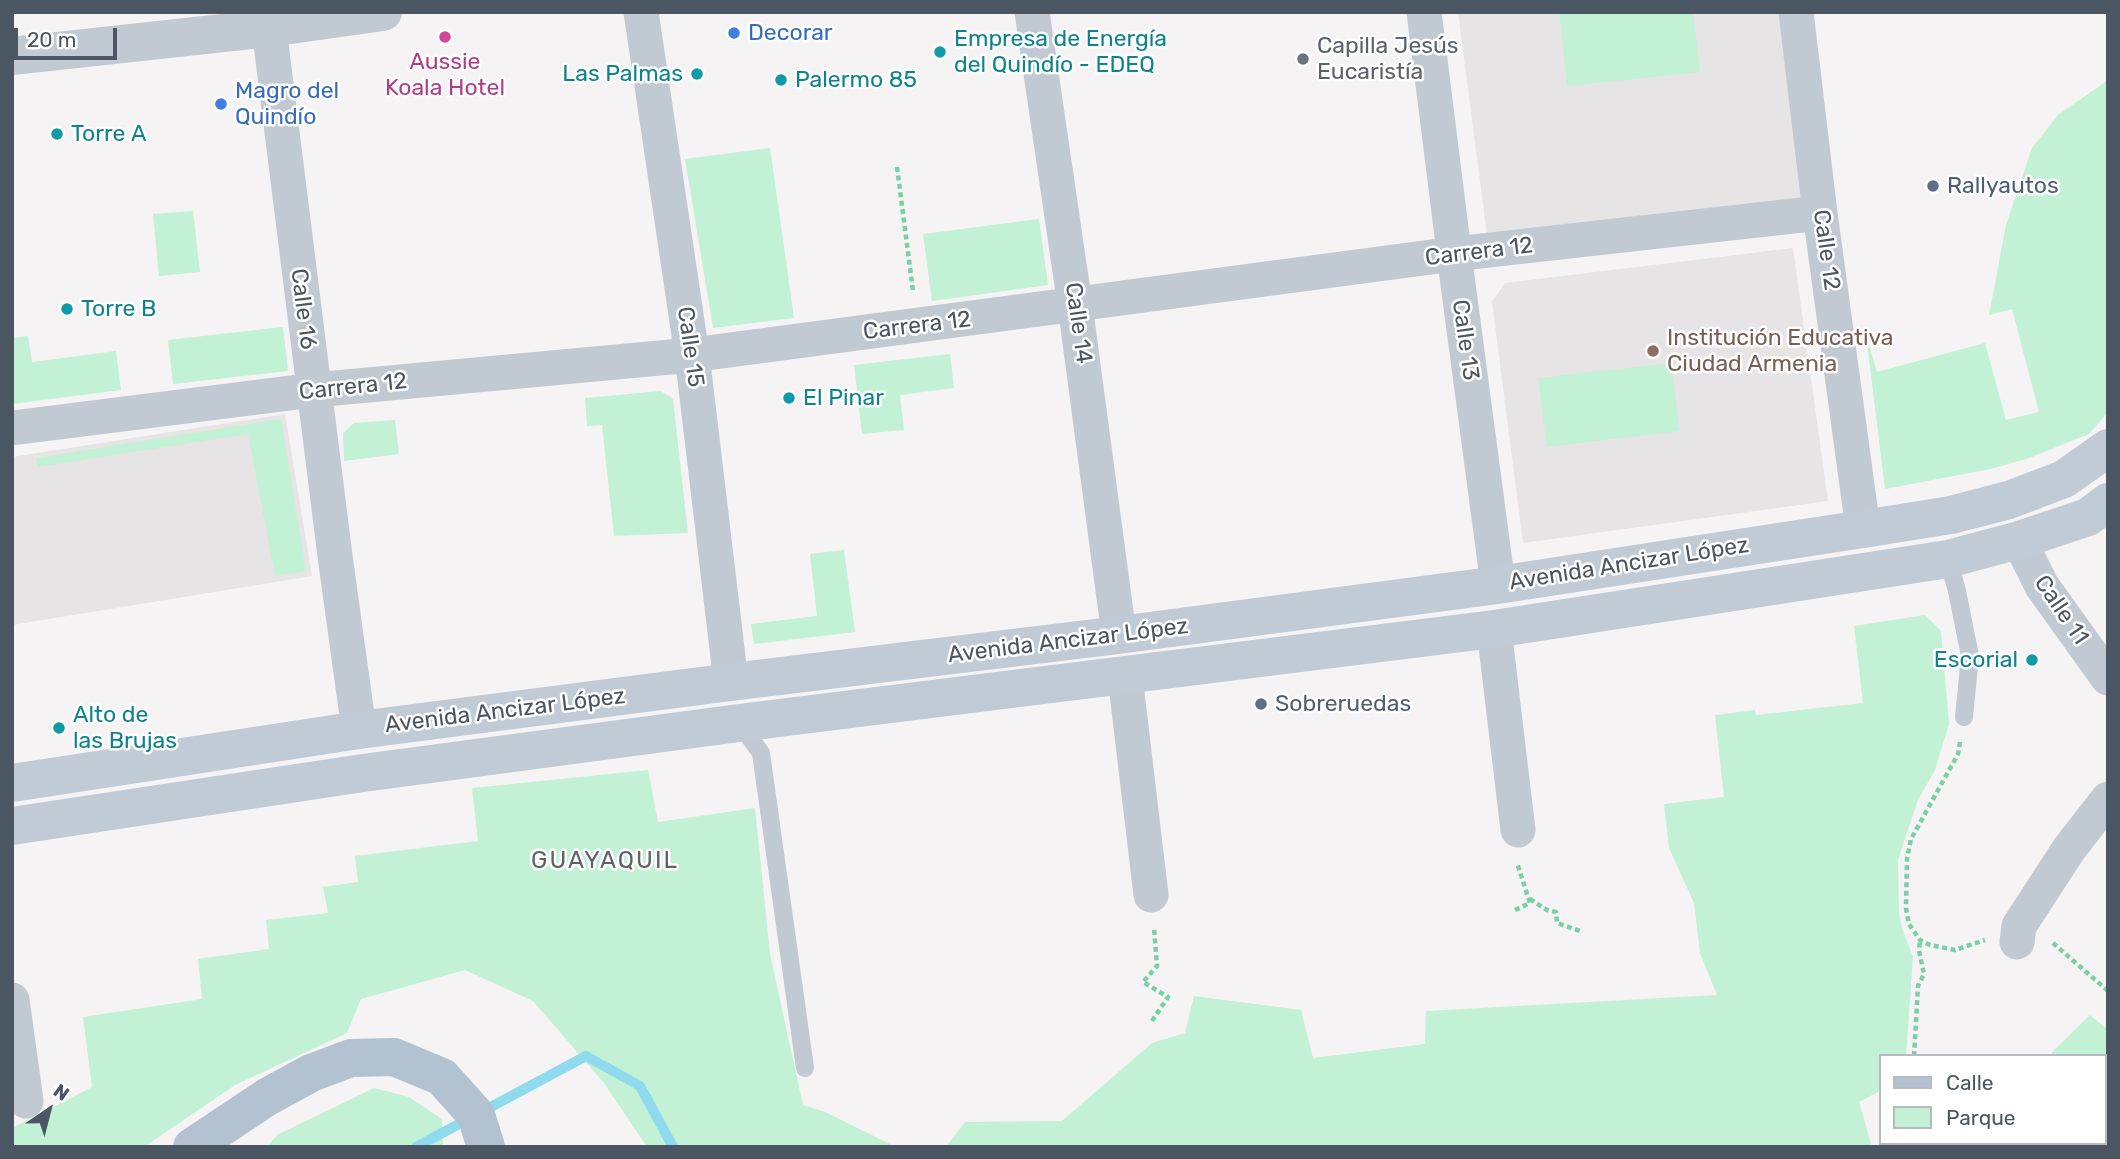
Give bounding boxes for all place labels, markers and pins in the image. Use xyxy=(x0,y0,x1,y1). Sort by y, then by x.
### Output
place label: Decorar xyxy=(748,19,833,47)
marker: Decorar xyxy=(726,25,742,41)
place label: Empresa de Energía del Quindío - EDEQ xyxy=(954,25,1167,79)
marker: Aussie Koala Hotel xyxy=(437,29,453,45)
place label: Capilla Jesús Eucaristía xyxy=(1317,32,1459,86)
marker: Empresa de Energía del Quindío - EDEQ xyxy=(932,44,948,60)
place label: Aussie Koala Hotel xyxy=(385,48,505,102)
marker: Capilla Jesús Eucaristía xyxy=(1295,51,1311,67)
place label: Las Palmas xyxy=(562,60,683,88)
marker: Las Palmas xyxy=(689,66,705,82)
place label: Palermo 85 xyxy=(795,66,917,94)
marker: Palermo 85 xyxy=(773,72,789,88)
place label: Magro del Quindío xyxy=(235,77,339,131)
marker: Magro del Quindío xyxy=(213,96,229,112)
place label: Torre A xyxy=(71,120,146,148)
marker: Torre A xyxy=(49,126,65,142)
place label: Rallyautos xyxy=(1947,172,2059,200)
marker: Rallyautos xyxy=(1925,178,1941,194)
place label: Torre B xyxy=(81,295,156,323)
marker: Torre B xyxy=(59,301,75,317)
place label: Institución Educativa Ciudad Armenia xyxy=(1667,324,1894,378)
marker: Institución Educativa Ciudad Armenia xyxy=(1645,343,1661,359)
place label: El Pinar xyxy=(803,384,884,412)
marker: El Pinar xyxy=(781,390,797,406)
place label: Escorial xyxy=(1934,646,2018,674)
marker: Escorial xyxy=(2024,652,2040,668)
place label: Sobreruedas xyxy=(1275,690,1411,718)
marker: Sobreruedas xyxy=(1253,696,1269,712)
place label: Alto de las Brujas xyxy=(73,701,177,755)
marker: Alto de las Brujas xyxy=(51,720,67,736)

